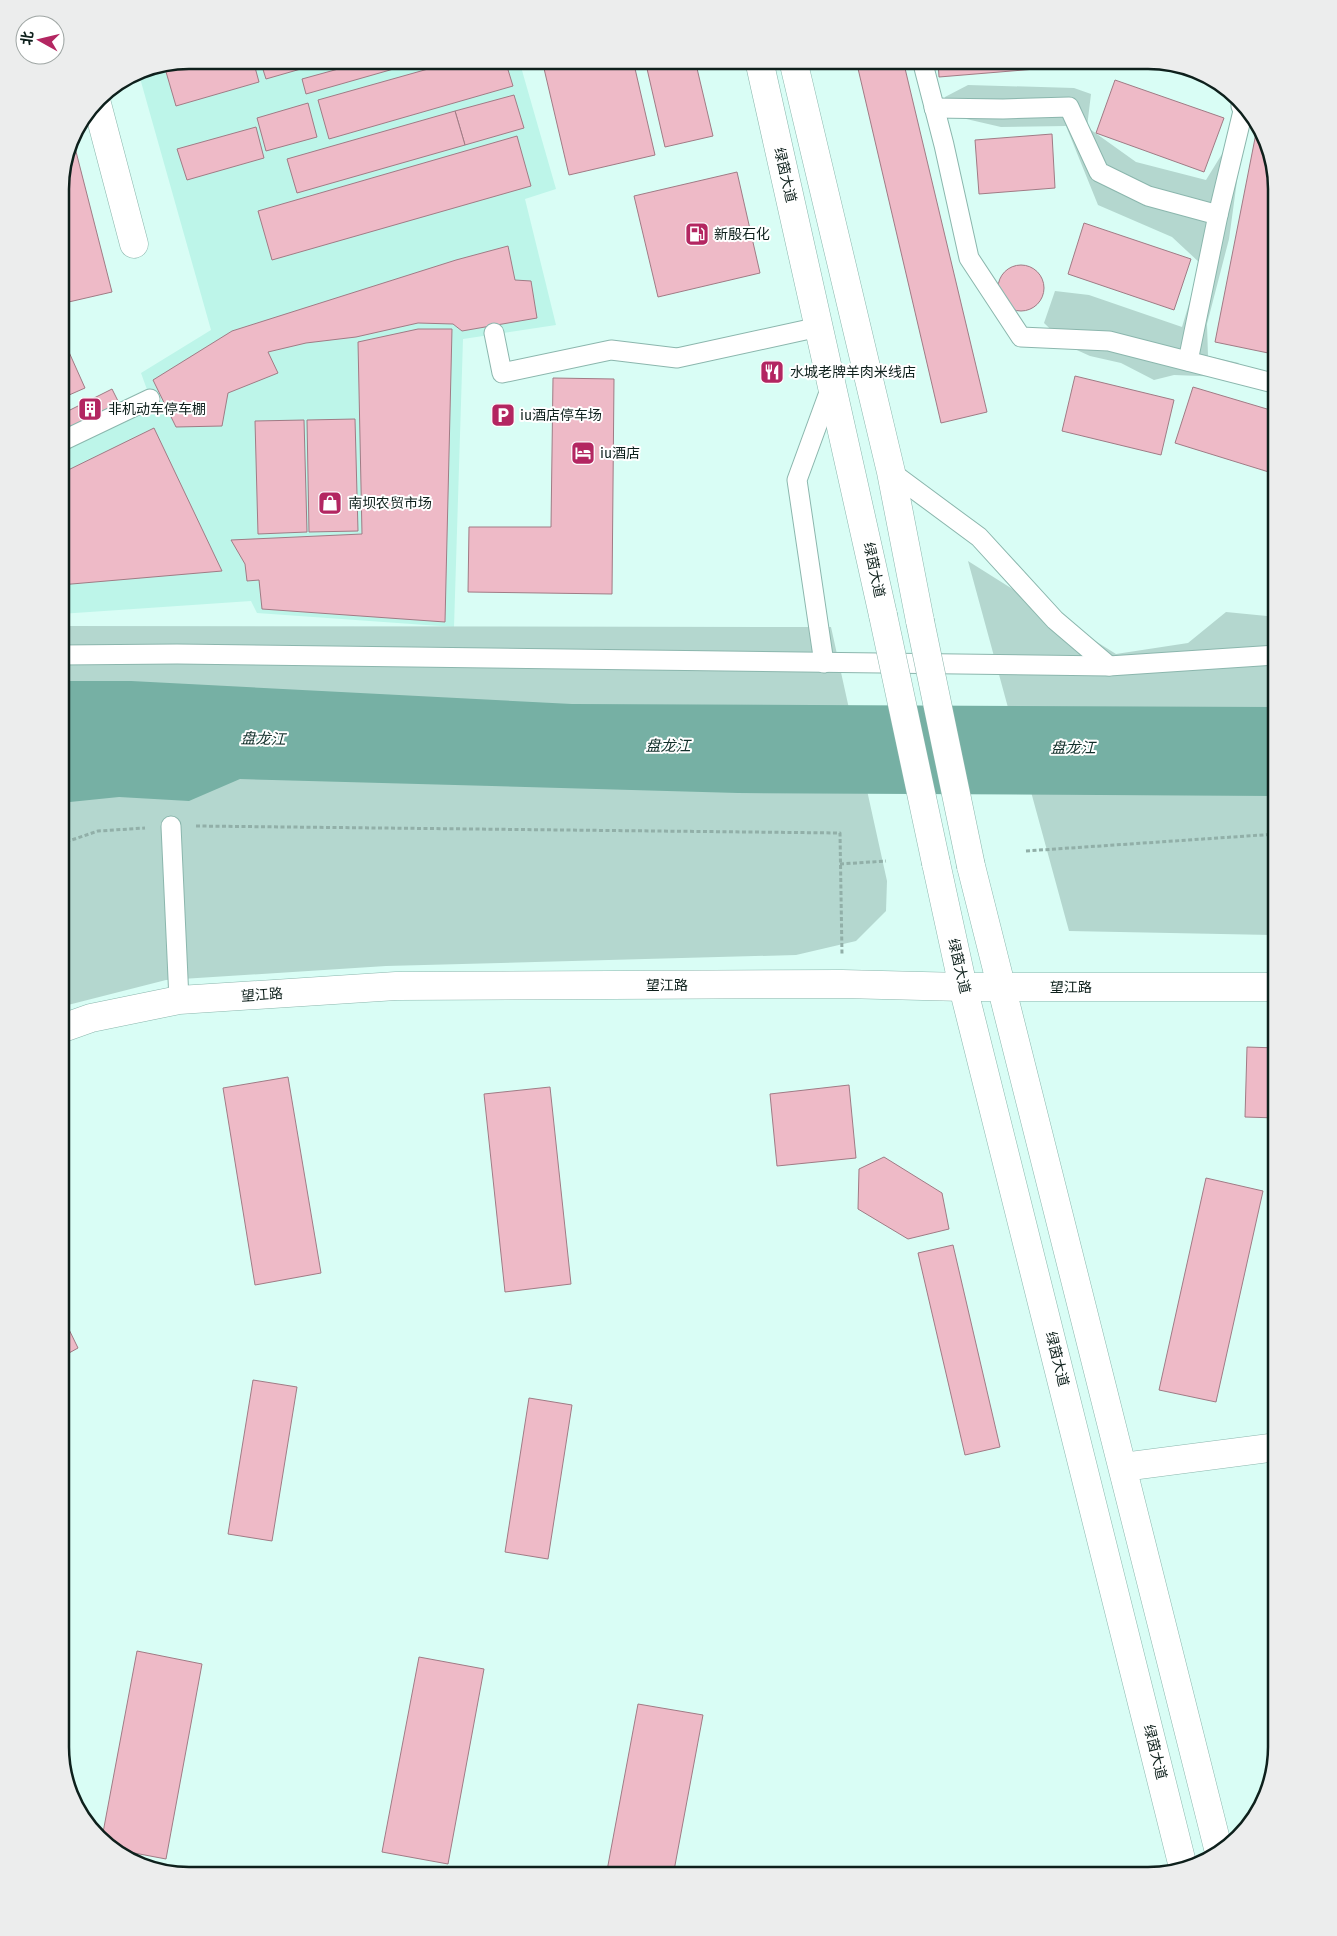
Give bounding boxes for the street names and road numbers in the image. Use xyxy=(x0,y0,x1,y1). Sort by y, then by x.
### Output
street label: 绿茵大道 xyxy=(770,146,800,204)
street label: 绿茵大道 xyxy=(860,541,888,599)
street label: 绿茵大道 xyxy=(944,937,974,995)
street label: 望江路 xyxy=(646,977,688,994)
street label: 望江路 xyxy=(1050,979,1092,996)
street label: 望江路 xyxy=(240,985,284,1005)
street label: 绿茵大道 xyxy=(1042,1330,1072,1388)
street label: 绿茵大道 xyxy=(1140,1723,1170,1781)

